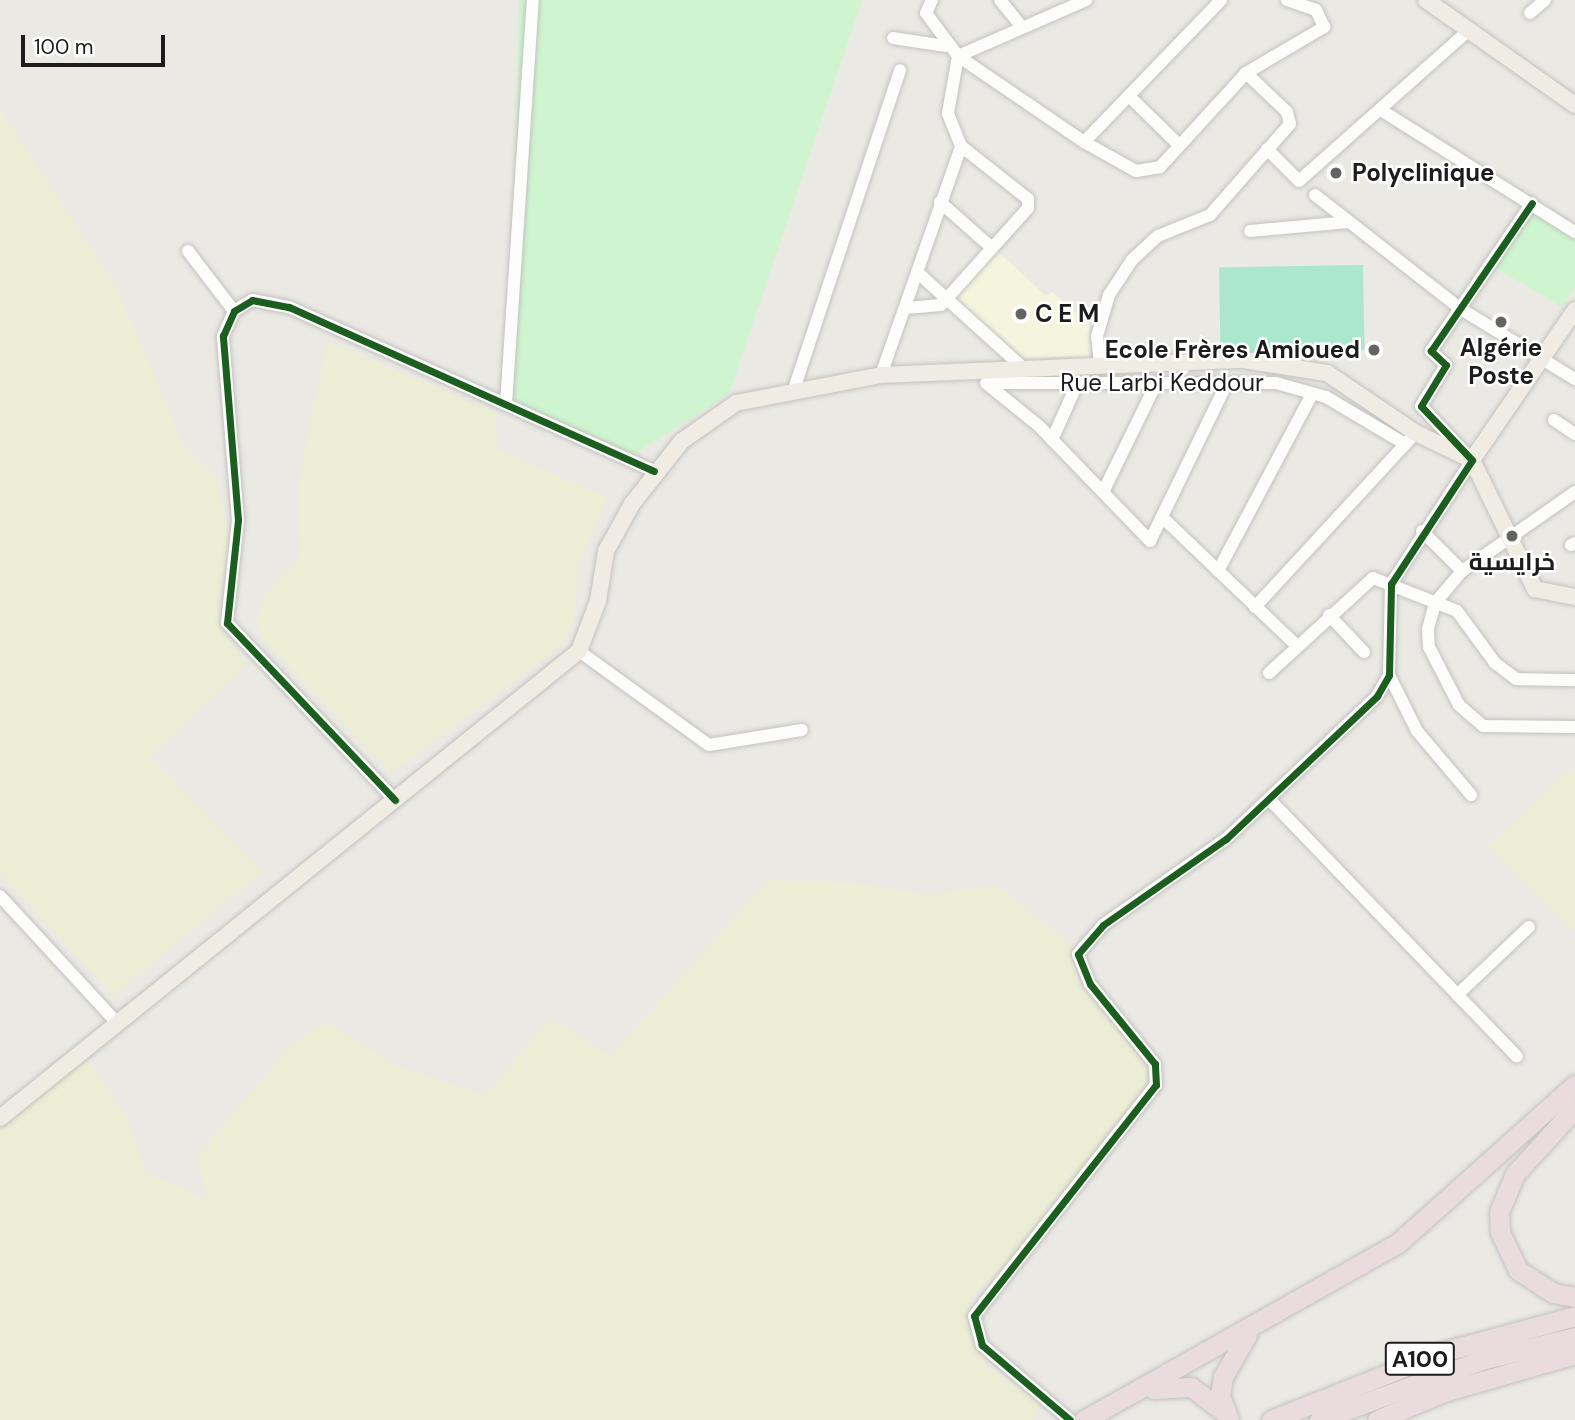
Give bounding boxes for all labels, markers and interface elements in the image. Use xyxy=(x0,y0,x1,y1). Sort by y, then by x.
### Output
scale bar xyxy=(24,21,168,65)
text: 100 m xyxy=(34,33,94,61)
place label: Polyclinique xyxy=(1352,159,1495,187)
marker: Polyclinique xyxy=(1326,163,1346,183)
place label: C E M xyxy=(1035,300,1099,328)
marker: C E M xyxy=(1013,306,1029,322)
marker: Algérie Poste xyxy=(1493,314,1509,330)
place label: Algérie Poste xyxy=(1460,334,1542,390)
place label: Ecole Frères Amioued xyxy=(1105,336,1360,364)
marker: Ecole Frères Amioued xyxy=(1366,342,1382,358)
street label: Rue Larbi Keddour xyxy=(1060,369,1264,397)
marker: خرايسية xyxy=(1504,528,1520,544)
place label: خرايسية xyxy=(1469,548,1555,576)
road number: A100 xyxy=(1383,1340,1457,1378)

